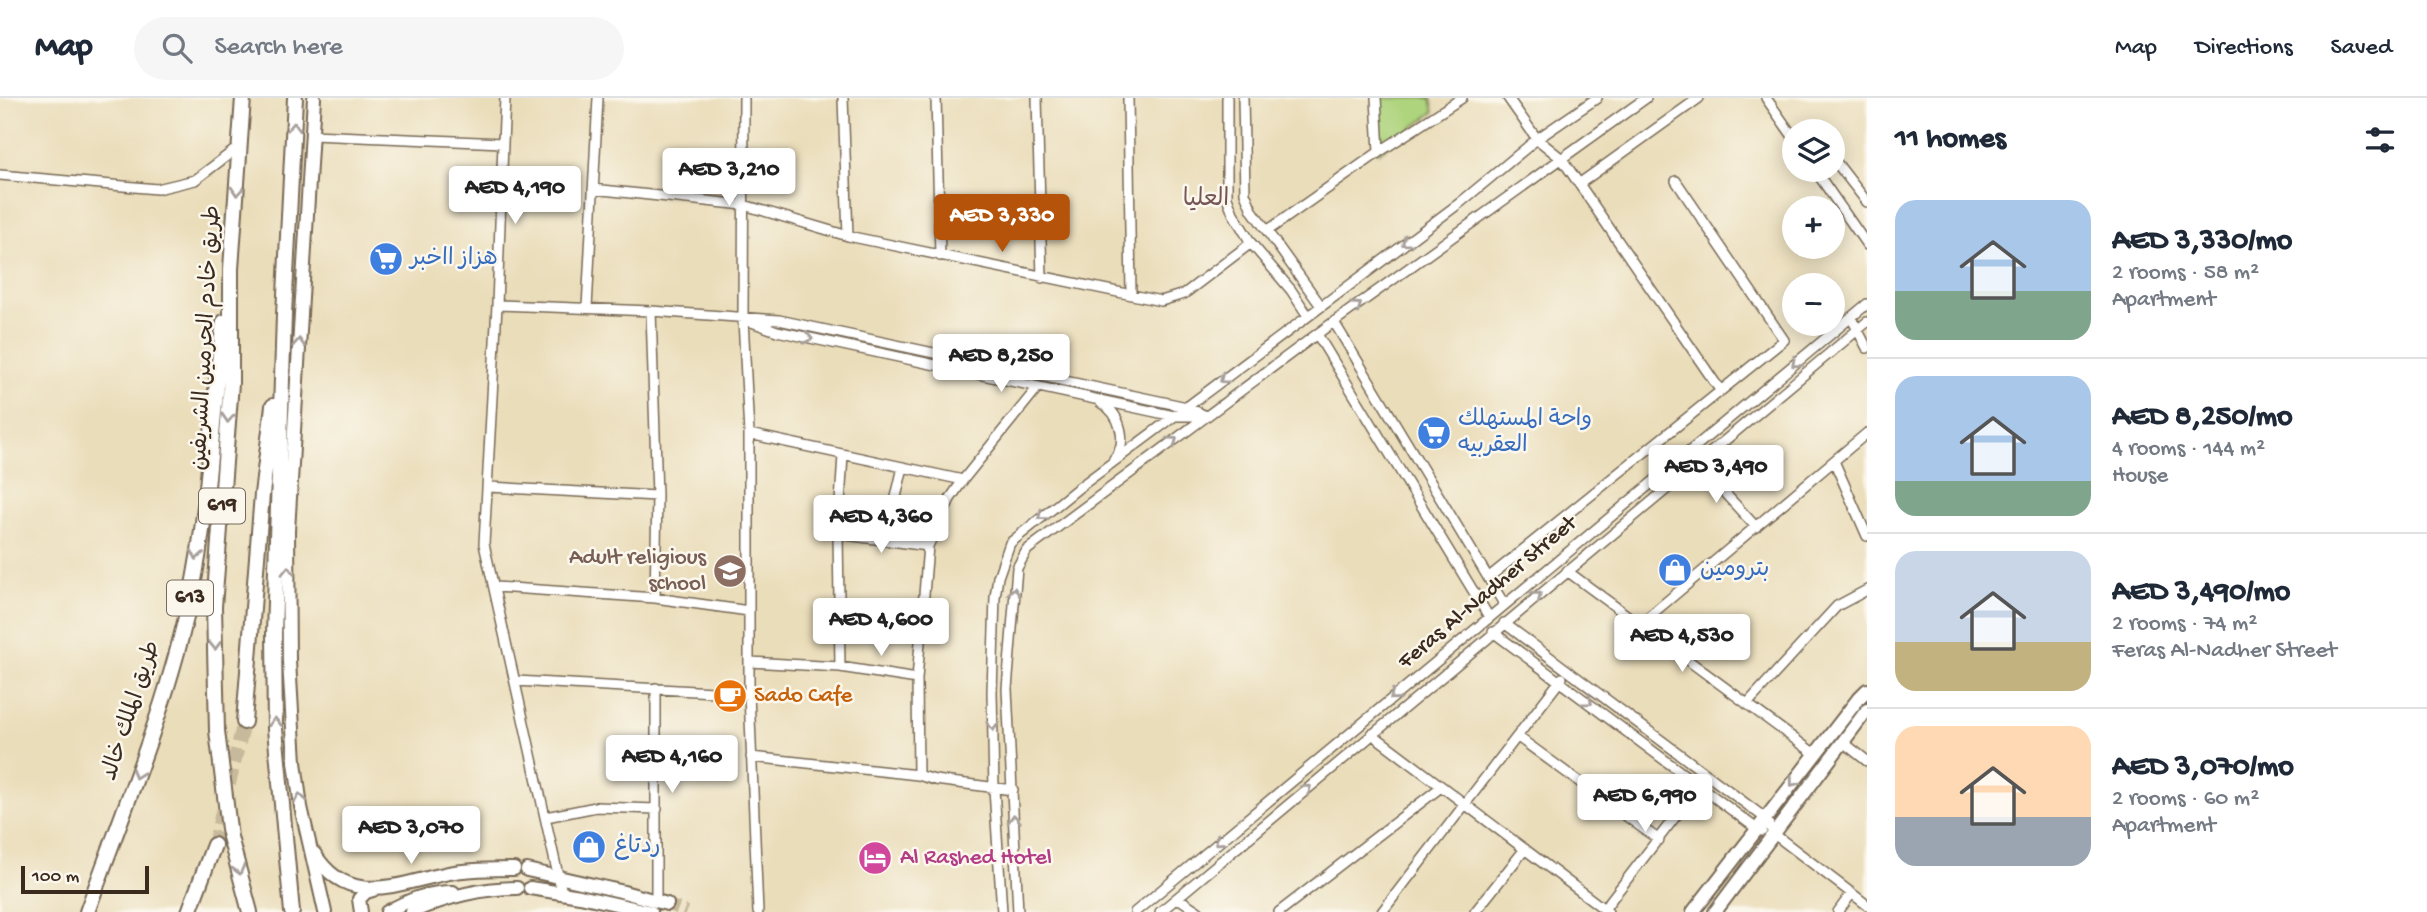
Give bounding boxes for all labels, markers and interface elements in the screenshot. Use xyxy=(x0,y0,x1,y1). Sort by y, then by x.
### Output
search box xyxy=(134,17,624,80)
text: Map xyxy=(35,29,92,67)
icon: search xyxy=(158,29,196,67)
text: Search here xyxy=(214,33,343,64)
text: Map xyxy=(2115,34,2157,63)
text: Directions xyxy=(2195,34,2293,63)
text: Saved xyxy=(2331,34,2392,63)
map controls xyxy=(1782,119,1845,336)
button: layers xyxy=(1782,119,1845,182)
icon: filters xyxy=(2361,121,2399,159)
one-way arrow xyxy=(286,122,301,133)
text: 11 homes xyxy=(1895,123,2006,158)
pin: AED 3,210 xyxy=(649,148,809,208)
text: AED 3,210 xyxy=(678,157,780,184)
pin: AED 4,190 xyxy=(435,166,595,226)
text: AED 4,190 xyxy=(465,175,565,202)
one-way arrow xyxy=(230,185,245,196)
district label: العليا xyxy=(1183,186,1229,215)
pin: AED 3,330 xyxy=(922,194,1082,254)
button: + xyxy=(1782,196,1845,259)
text: AED 3,330 xyxy=(950,203,1054,230)
street label: طريق خادم الحرمين الشريفين xyxy=(187,205,227,471)
text: AED 3,330/mo xyxy=(2112,225,2292,260)
icon: home xyxy=(1951,228,2035,312)
one-way arrow xyxy=(1402,234,1414,247)
supermarket icon: هزاز ااخبر xyxy=(367,240,405,278)
place label: هزاز ااخبر xyxy=(408,246,498,273)
text: 2 rooms · 58 m² xyxy=(2112,260,2259,287)
button: − xyxy=(1782,273,1845,336)
text: Apartment xyxy=(2112,287,2216,314)
one-way arrow xyxy=(1349,302,1362,314)
one-way arrow xyxy=(802,329,814,344)
pin: AED 8,250 xyxy=(921,334,1081,394)
one-way arrow xyxy=(292,338,307,349)
text: AED 8,250 xyxy=(949,343,1053,370)
one-way arrow xyxy=(1791,355,1804,367)
one-way arrow xyxy=(1219,370,1232,383)
text: AED 8,250/mo xyxy=(2112,401,2293,436)
icon: home xyxy=(1951,404,2035,488)
place label: واحة المستهلك العقربيه xyxy=(1458,407,1592,460)
one-way arrow xyxy=(221,413,236,424)
supermarket icon: واحة المستهلك العقربيه xyxy=(1415,414,1453,452)
one-way arrow xyxy=(1165,436,1178,449)
text: 4 rooms · 144 m² xyxy=(2112,436,2265,463)
pin: AED 3,490 xyxy=(1636,446,1796,505)
text: AED 3,490 xyxy=(1665,454,1767,481)
text: House xyxy=(2112,463,2168,490)
road number: 619 xyxy=(199,488,245,524)
pin: AED 4,360 xyxy=(801,496,961,555)
text: AED 4,360 xyxy=(829,504,933,531)
one-way arrow xyxy=(1038,507,1050,520)
street label: Feras Al-Nadher Street xyxy=(1392,509,1584,676)
place label: Adult religious school xyxy=(569,545,707,598)
one-way arrow xyxy=(190,550,205,561)
shop icon: بترومين xyxy=(1656,551,1694,589)
school or university icon: Adult religious school xyxy=(711,552,749,590)
place label: بترومين xyxy=(1700,557,1769,584)
one-way arrow xyxy=(280,565,296,575)
text: AED 3,490/mo xyxy=(2112,576,2290,611)
icon: home xyxy=(1951,579,2035,663)
road number: 613 xyxy=(167,580,213,616)
one-way arrow xyxy=(1007,586,1022,598)
one-way arrow xyxy=(1528,592,1541,604)
pin: AED 4,600 xyxy=(801,598,961,658)
text: AED 4,600 xyxy=(829,607,933,634)
text: 2 rooms · 74 m² xyxy=(2112,611,2257,638)
pin: AED 4,530 xyxy=(1602,614,1762,674)
text: AED 4,530 xyxy=(1630,623,1734,650)
street label: طريق الملك خالد xyxy=(97,638,167,784)
text: Feras Al-Nadher Street xyxy=(2112,638,2337,665)
one-way arrow xyxy=(207,640,223,650)
cafe icon: Sado Cafe xyxy=(711,677,749,715)
place label: Sado Cafe xyxy=(754,683,854,710)
one-way arrow xyxy=(1390,688,1403,700)
one-way arrow xyxy=(1580,693,1593,706)
one-way arrow xyxy=(268,716,283,727)
one-way arrow xyxy=(985,721,1001,731)
pin: AED 4,160 xyxy=(592,736,752,795)
text: AED 4,160 xyxy=(622,744,722,771)
text: AED 3,070/mo xyxy=(2112,751,2294,786)
icon: home xyxy=(1951,754,2035,838)
one-way arrow xyxy=(131,768,145,780)
pin: AED 6,990 xyxy=(1565,774,1725,834)
one-way arrow xyxy=(1789,774,1802,786)
text: AED 6,990 xyxy=(1593,783,1697,810)
one-way arrow xyxy=(1299,785,1311,798)
text: 2 rooms · 60 m² xyxy=(2112,786,2259,813)
one-way arrow xyxy=(292,792,307,804)
pin: AED 3,070 xyxy=(331,806,491,866)
text: Apartment xyxy=(2112,813,2216,840)
one-way arrow xyxy=(1007,814,1022,825)
text: AED 3,070 xyxy=(358,815,464,842)
shop icon: ردتاغ xyxy=(570,828,608,866)
place label: ردتاغ xyxy=(614,833,661,861)
one-way arrow xyxy=(1215,833,1227,846)
hotel icon: Al Rashed Hotel xyxy=(856,839,894,877)
place label: Al Rashed Hotel xyxy=(900,845,1052,872)
scale bar xyxy=(21,863,149,895)
one-way arrow xyxy=(231,864,245,876)
text: 100 m xyxy=(32,866,79,889)

